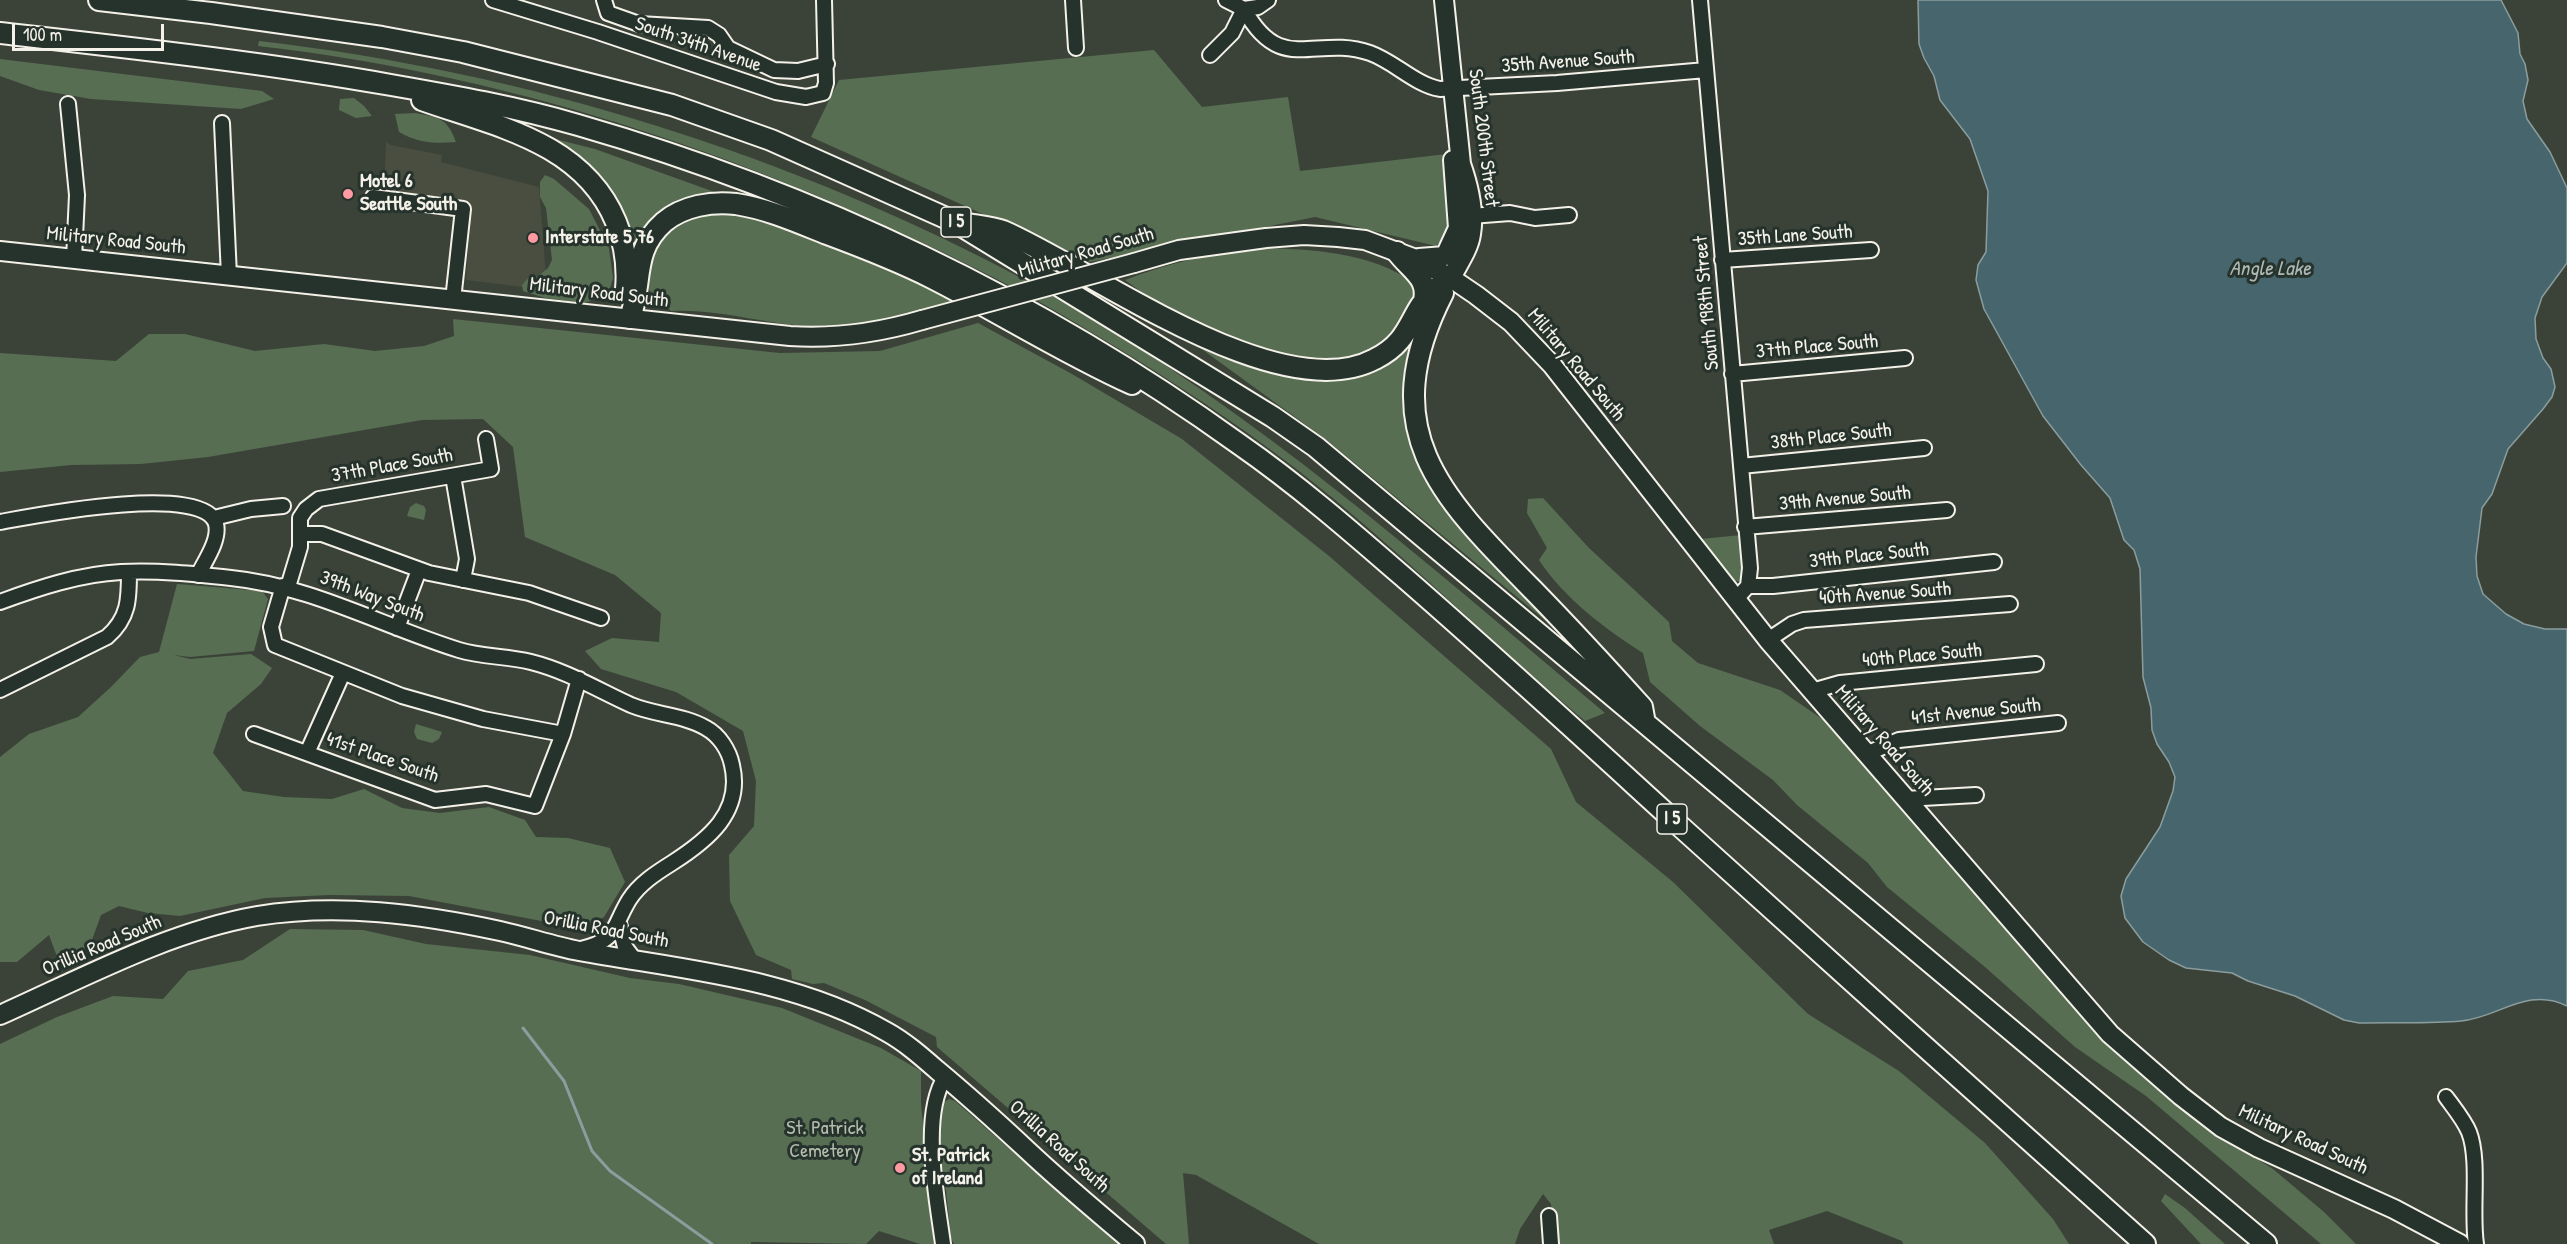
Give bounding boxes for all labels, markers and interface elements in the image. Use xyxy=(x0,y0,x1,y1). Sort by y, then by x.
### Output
scale bar xyxy=(15,12,166,50)
street label: South 34th Avenue xyxy=(632,12,764,78)
text: 100 m xyxy=(23,22,62,47)
street label: 35th Avenue South xyxy=(1501,45,1635,79)
street label: South 200th Street xyxy=(1463,68,1503,208)
place label: Motel 6 Seattle South xyxy=(360,170,457,217)
marker: Motel 6 Seattle South xyxy=(341,187,355,201)
road number: I 5 xyxy=(941,207,971,237)
street label: 35th Lane South xyxy=(1737,220,1853,252)
street label: Military Road South xyxy=(45,222,187,260)
street label: Military Road South xyxy=(1016,222,1156,284)
place label: Interstate 5 76 xyxy=(545,226,654,250)
marker: Interstate 5 76 xyxy=(526,231,540,245)
street label: South 198th Street xyxy=(1689,235,1725,371)
water label: Angle Lake xyxy=(2230,256,2310,282)
street label: Military Road South xyxy=(528,273,670,313)
street label: Military Road South xyxy=(1522,304,1630,426)
street label: 37th Place South xyxy=(1755,330,1879,364)
street label: 38th Place South xyxy=(1770,419,1892,455)
street label: 37th Place South xyxy=(330,444,454,488)
street label: 39th Avenue South xyxy=(1778,481,1912,517)
street label: 39th Place South xyxy=(1808,538,1930,574)
street label: 39th Way South xyxy=(316,566,428,628)
street label: 40th Avenue South xyxy=(1818,577,1952,611)
street label: 40th Place South xyxy=(1861,639,1983,673)
street label: Military Road South xyxy=(1829,680,1939,802)
street label: 41st Avenue South xyxy=(1910,693,2042,731)
street label: 41st Place South xyxy=(323,728,441,788)
road number: I 5 xyxy=(1657,804,1687,834)
street label: Orillia Road South xyxy=(542,906,670,954)
street label: Orillia Road South xyxy=(39,910,165,982)
street label: Orillia Road South xyxy=(1004,1096,1114,1198)
street label: Military Road South xyxy=(2235,1100,2371,1180)
park label: St. Patrick Cemetery xyxy=(786,1117,864,1164)
place label: St. Patrick of Ireland xyxy=(912,1144,990,1191)
marker: St. Patrick of Ireland xyxy=(893,1161,907,1175)

